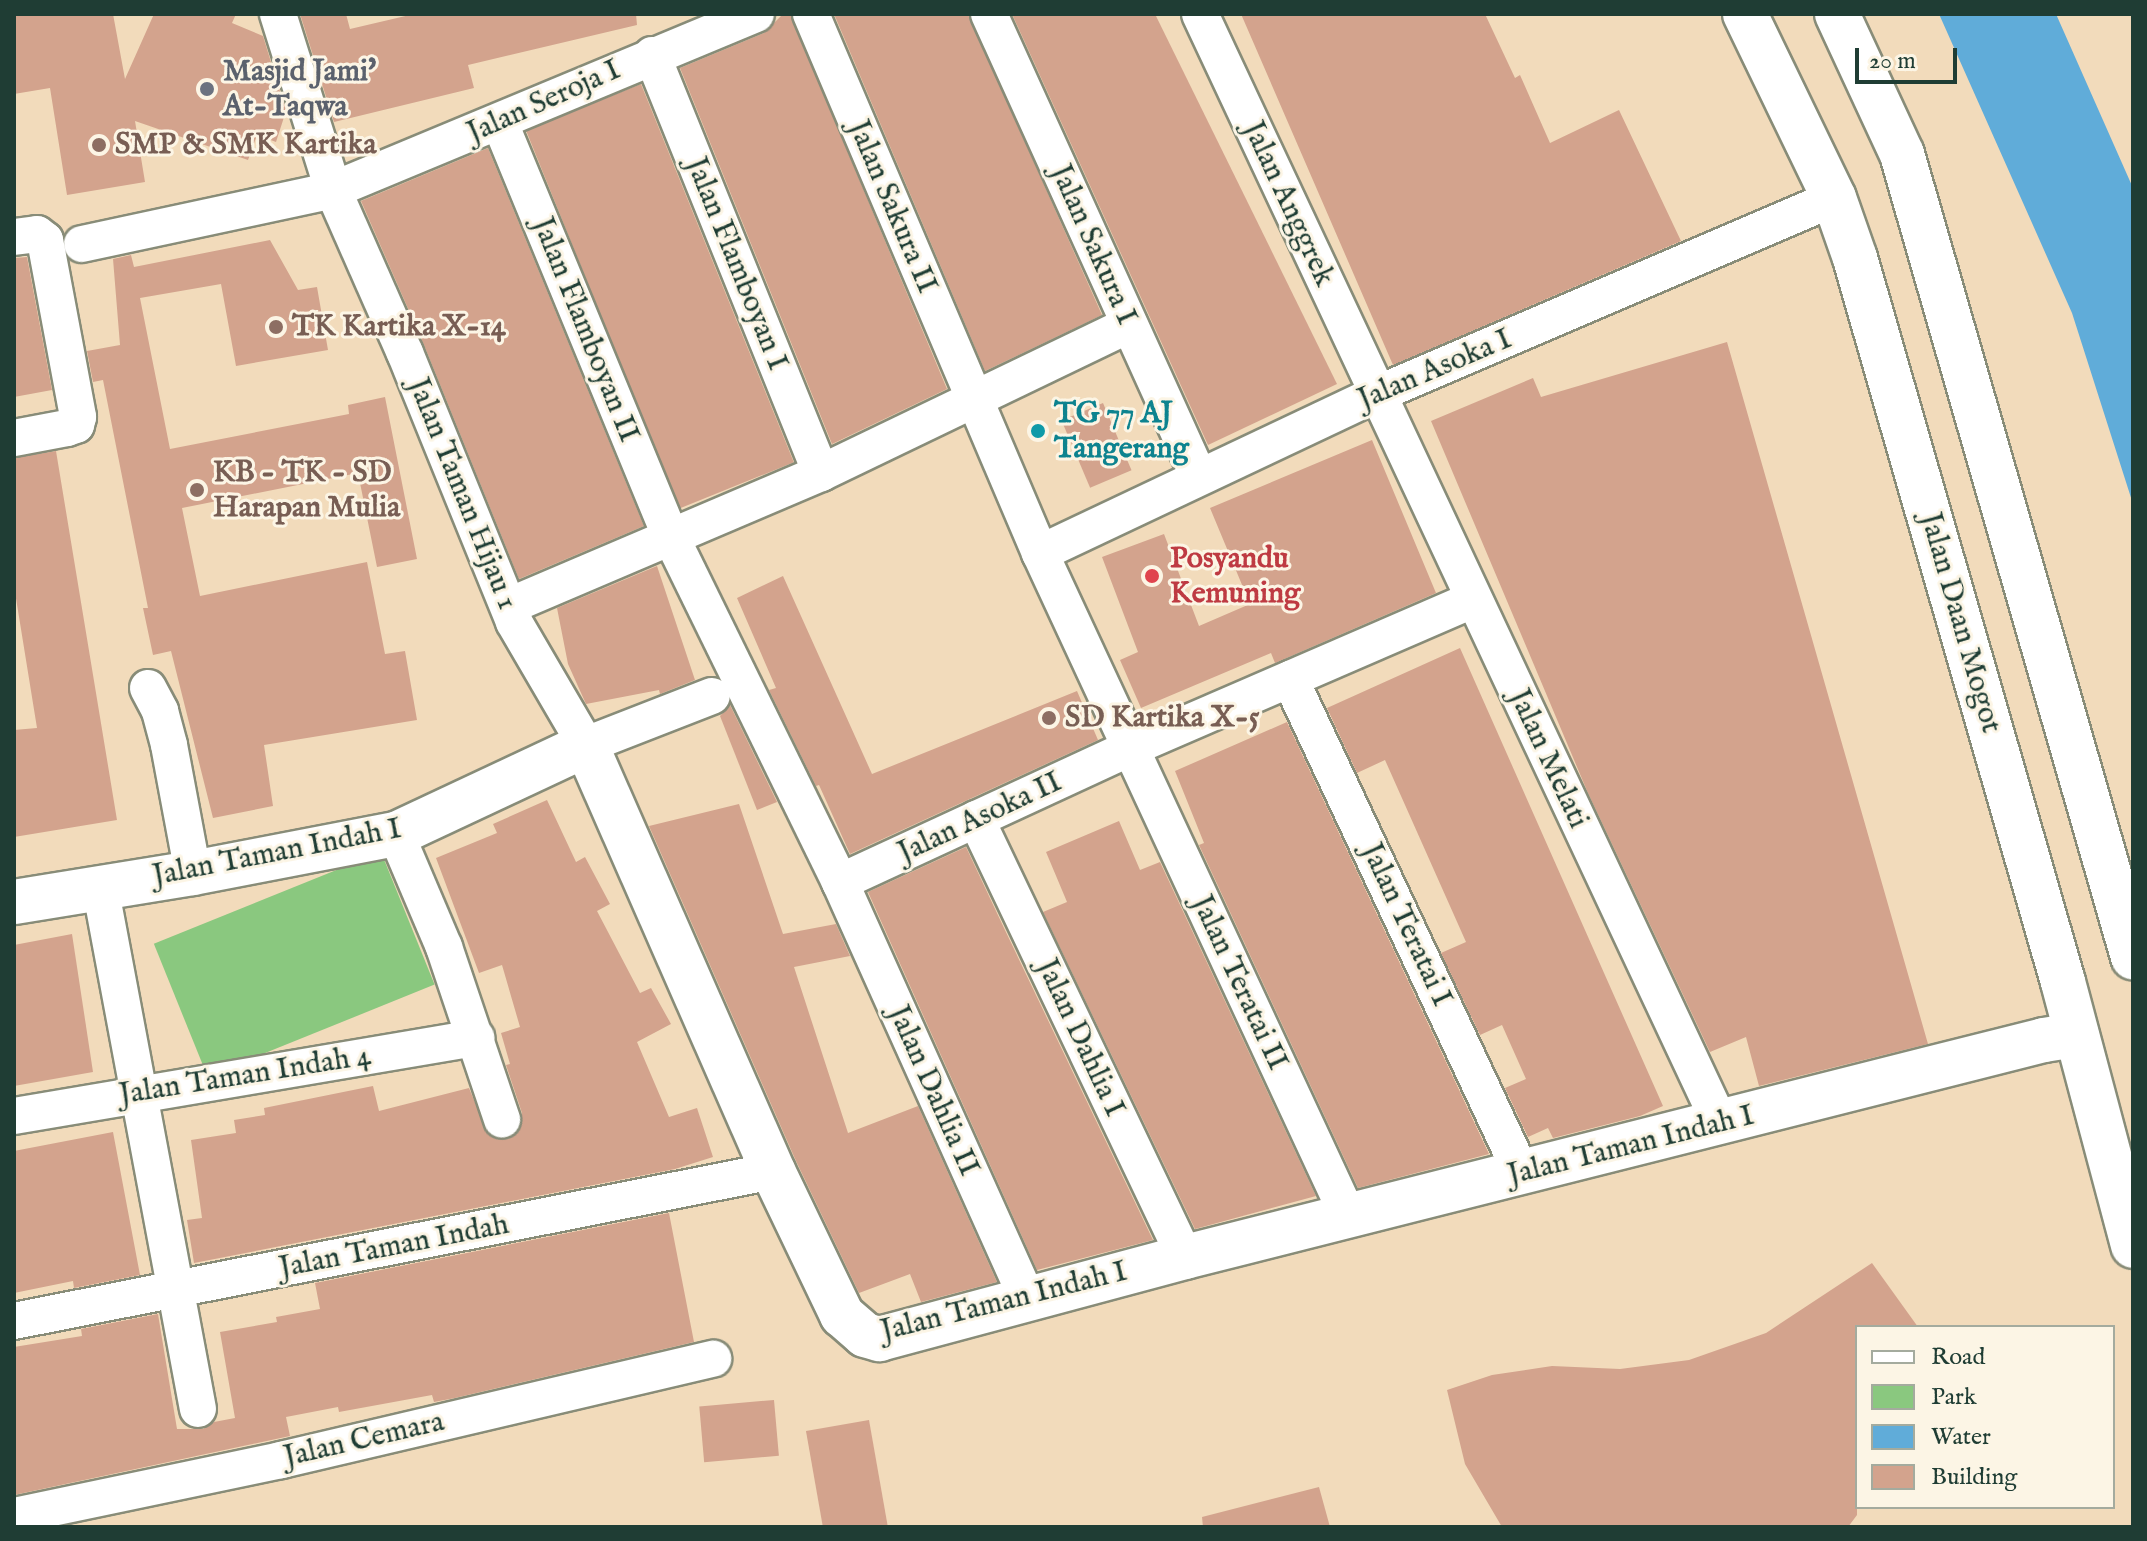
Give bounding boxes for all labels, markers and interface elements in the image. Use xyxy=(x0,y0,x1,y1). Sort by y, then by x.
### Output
scale bar xyxy=(1859,32,1961,82)
text: 20 m xyxy=(1869,46,1916,77)
street label: Jalan Seroja I xyxy=(462,52,626,152)
place label: Masjid Jami' At-Taqwa xyxy=(223,54,376,124)
marker: Masjid Jami' At-Taqwa xyxy=(198,80,216,98)
street label: Jalan Sakura II xyxy=(839,115,945,299)
street label: Jalan Anggrek xyxy=(1234,116,1342,292)
place label: SMP & SMK Kartika xyxy=(115,127,376,163)
marker: SMP & SMK Kartika xyxy=(90,136,108,154)
street label: Jalan Flamboyan I xyxy=(677,152,795,376)
street label: Jalan Sakura I xyxy=(1042,159,1144,331)
street label: Jalan Flamboyan II xyxy=(524,212,646,448)
place label: TK Kartika X-14 xyxy=(292,309,506,345)
marker: TK Kartika X-14 xyxy=(267,318,285,336)
street label: Jalan Asoka I xyxy=(1353,321,1517,419)
street label: Jalan Taman Hijau 1 xyxy=(399,373,525,615)
place label: TG 77 AJ Tangerang xyxy=(1054,396,1189,466)
marker: TG 77 AJ Tangerang xyxy=(1029,422,1047,440)
place label: KB - TK - SD Harapan Mulia xyxy=(213,455,400,526)
marker: KB - TK - SD Harapan Mulia xyxy=(188,481,206,499)
street label: Jalan Daan Mogot xyxy=(1911,509,2009,737)
place label: Posyandu Kemuning xyxy=(1170,541,1300,612)
marker: Posyandu Kemuning xyxy=(1141,565,1163,587)
street label: Jalan Melati xyxy=(1500,684,1596,834)
place label: SD Kartika X-5 xyxy=(1065,700,1260,736)
marker: SD Kartika X-5 xyxy=(1040,709,1058,727)
street label: Jalan Asoka II xyxy=(892,764,1068,872)
street label: Jalan Taman Indah I xyxy=(150,811,404,895)
street label: Jalan Teratai I xyxy=(1353,838,1459,1012)
street label: Jalan Teratai II xyxy=(1183,890,1295,1076)
street label: Jalan Dahlia I xyxy=(1028,953,1132,1123)
street label: Jalan Dahlia II xyxy=(879,1000,987,1182)
street label: Jalan Taman Indah 4 xyxy=(117,1038,373,1114)
street label: Jalan Taman Indah I xyxy=(1504,1098,1758,1194)
street label: Jalan Taman Indah xyxy=(276,1207,512,1287)
street label: Jalan Taman Indah I xyxy=(877,1254,1131,1350)
legend xyxy=(1855,1325,2115,1509)
text: Road xyxy=(1931,1342,1985,1373)
text: Park xyxy=(1931,1382,1977,1413)
street label: Jalan Cemara xyxy=(280,1404,448,1476)
text: Water xyxy=(1931,1422,1991,1453)
text: Building xyxy=(1931,1462,2017,1493)

